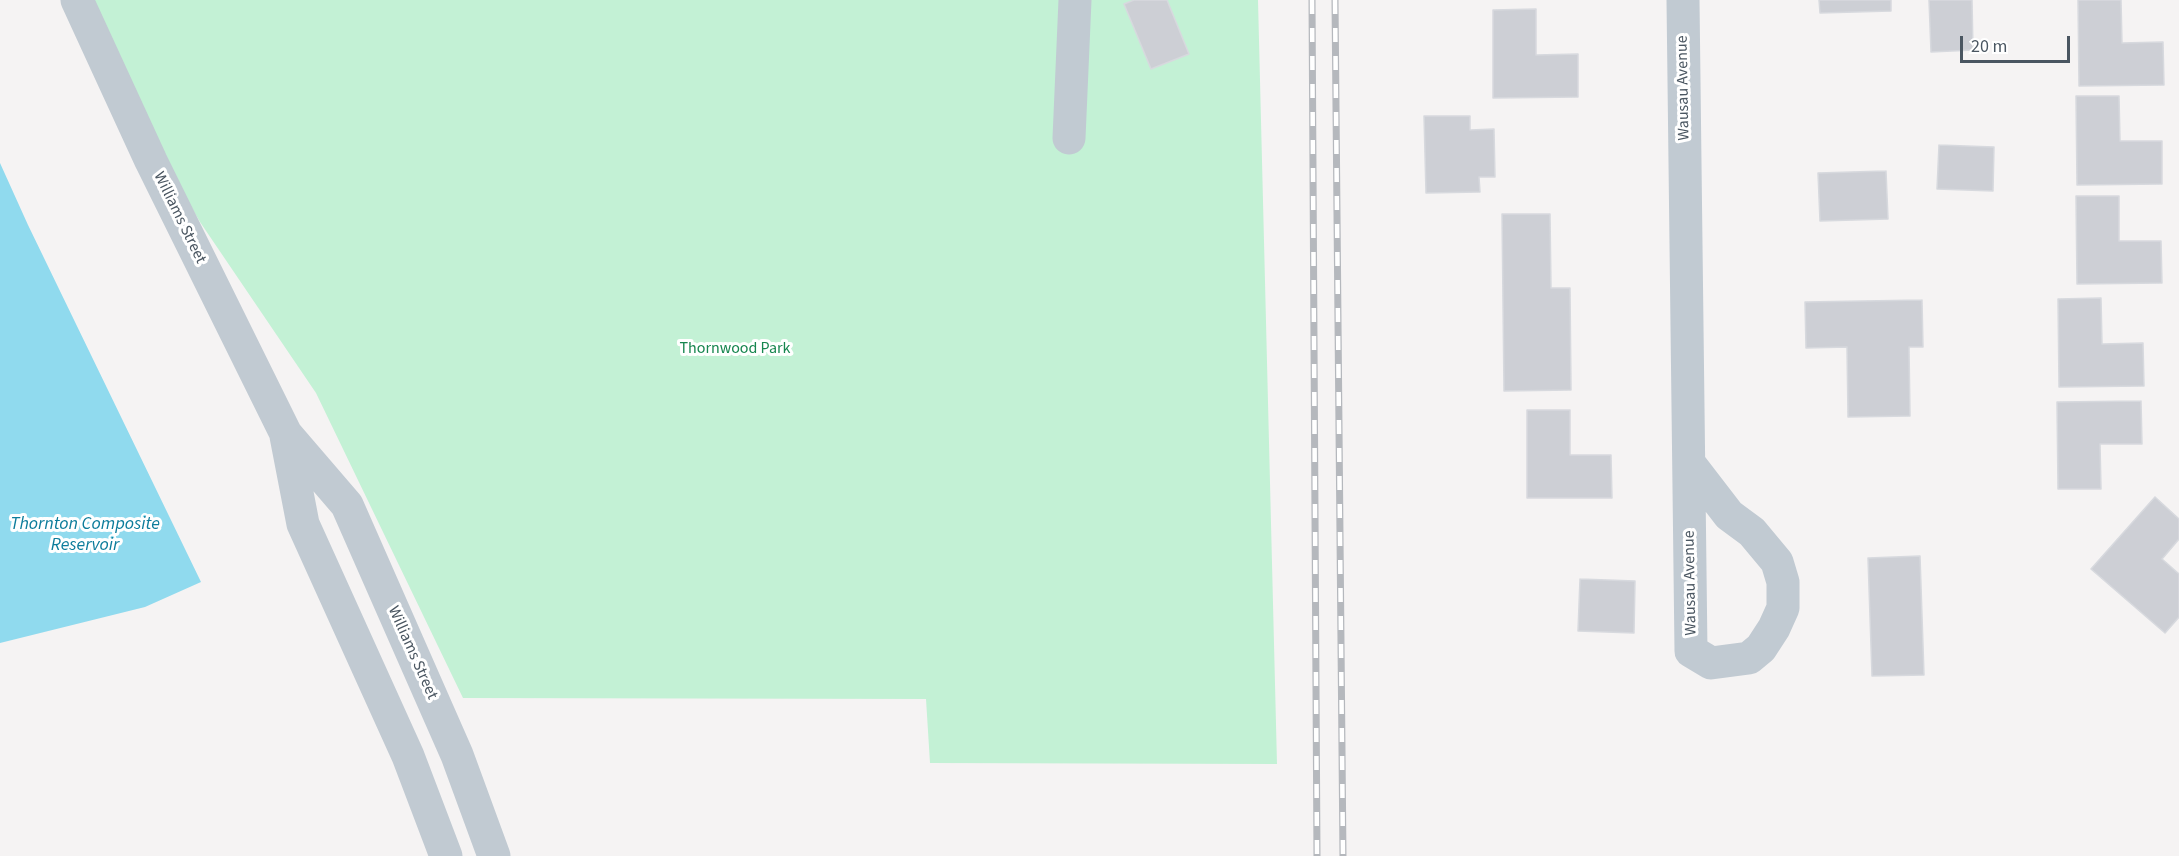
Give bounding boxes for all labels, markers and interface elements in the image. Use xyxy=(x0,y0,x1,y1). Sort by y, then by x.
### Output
scale bar xyxy=(1963,24,2072,62)
text: 20 m xyxy=(1971,34,2007,59)
street label: Wausau Avenue xyxy=(1673,35,1695,141)
street label: Williams Street xyxy=(148,169,210,267)
park label: Thornwood Park xyxy=(679,339,791,359)
water label: Thornton Composite Reservoir xyxy=(10,514,160,556)
street label: Wausau Avenue xyxy=(1680,530,1702,636)
street label: Williams Street xyxy=(383,603,441,703)

